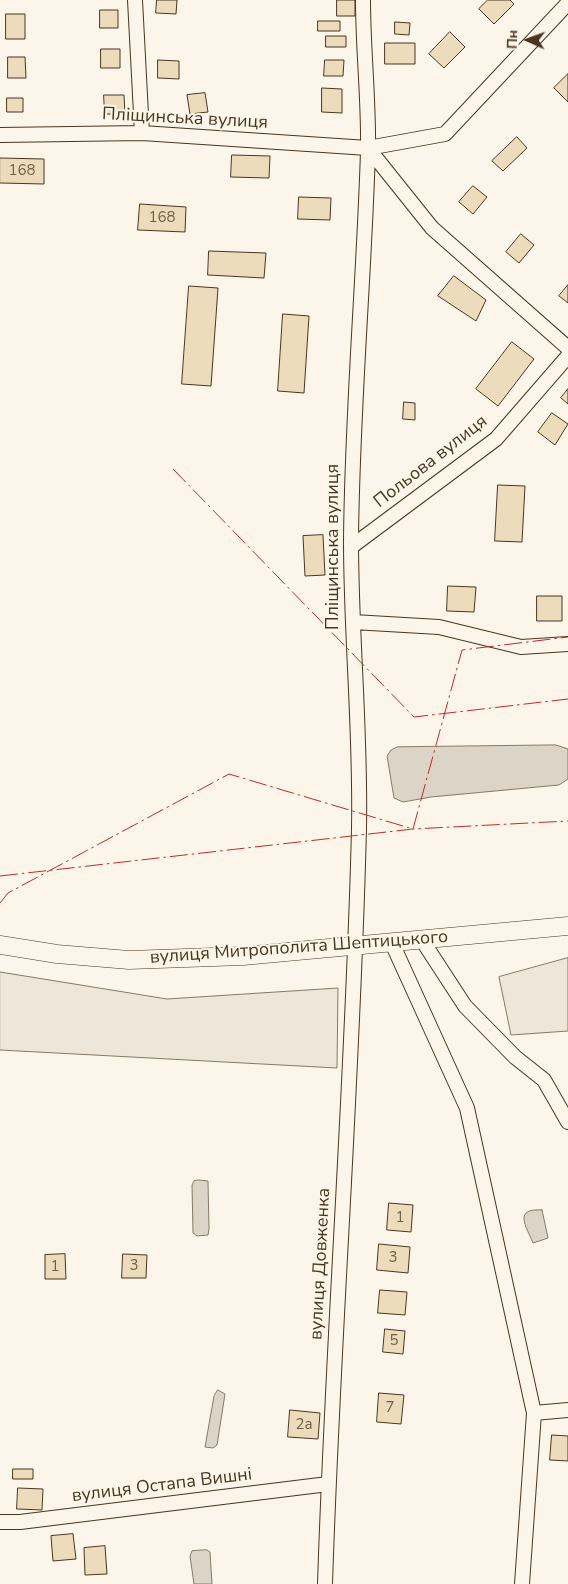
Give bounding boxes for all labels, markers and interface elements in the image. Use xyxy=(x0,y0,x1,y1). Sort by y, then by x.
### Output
north arrow xyxy=(503,15,553,65)
text: Пн xyxy=(503,30,522,49)
street label: Пліщинська вулиця xyxy=(101,104,269,134)
house number: 168 xyxy=(9,162,35,180)
house number: 168 xyxy=(149,209,175,227)
street label: Польова вулиця xyxy=(370,411,492,513)
street label: Пліщинська вулиця xyxy=(323,464,345,630)
street label: вулиця Митрополита Шептицького xyxy=(149,927,449,969)
street label: вулиця Довженка xyxy=(306,1187,336,1341)
house number: 1 xyxy=(396,1209,404,1227)
house number: 3 xyxy=(389,1249,397,1267)
house number: 3 xyxy=(130,1257,138,1275)
house number: 1 xyxy=(51,1258,59,1276)
house number: 5 xyxy=(390,1332,398,1350)
house number: 7 xyxy=(386,1399,394,1417)
house number: 2а xyxy=(295,1416,313,1434)
street label: вулиця Остапа Вишні xyxy=(71,1464,253,1508)

